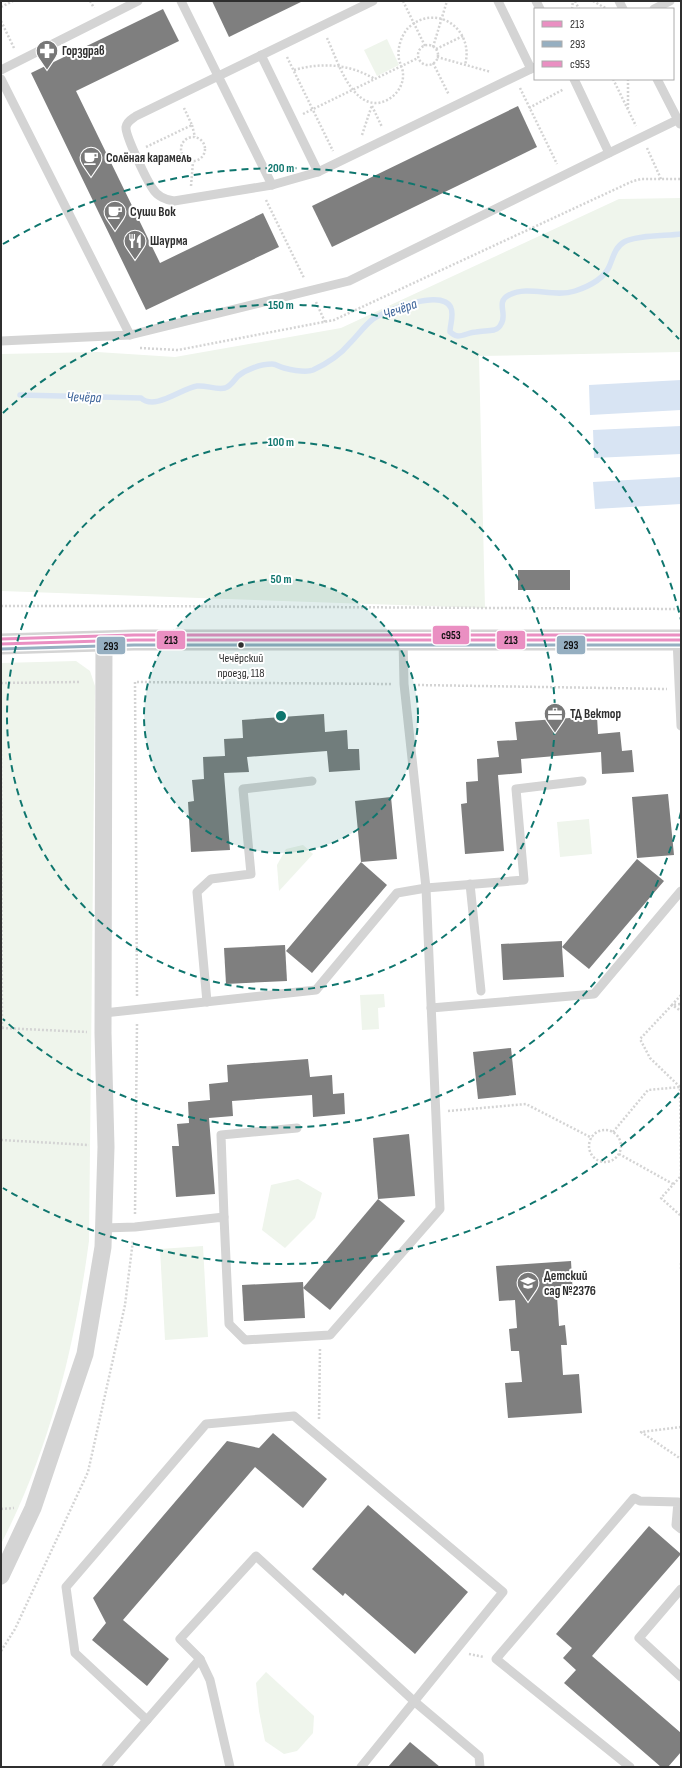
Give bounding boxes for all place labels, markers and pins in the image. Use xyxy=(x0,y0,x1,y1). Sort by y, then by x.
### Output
pharmacy icon: Горздрав xyxy=(34,38,60,71)
place label: Горздрав xyxy=(62,43,105,59)
cafe icon: Солёная карамель xyxy=(78,145,104,178)
place label: Солёная карамель xyxy=(106,150,192,166)
cafe icon: Суши Вок xyxy=(102,199,128,232)
place label: Суши Вок xyxy=(130,204,176,220)
restaurant icon: Шаурма xyxy=(122,228,148,261)
place label: Шаурма xyxy=(150,233,188,249)
marker: Чечёрский проезд, 118 xyxy=(236,640,246,650)
place label: Чечёрский проезд, 118 xyxy=(217,651,265,681)
office icon: ТД Вектор xyxy=(542,701,568,734)
place label: ТД Вектор xyxy=(570,706,621,722)
centre of rings xyxy=(274,709,288,723)
place label: Детский сад №2376 xyxy=(544,1268,596,1299)
school or university icon: Детский сад №2376 xyxy=(515,1270,541,1303)

